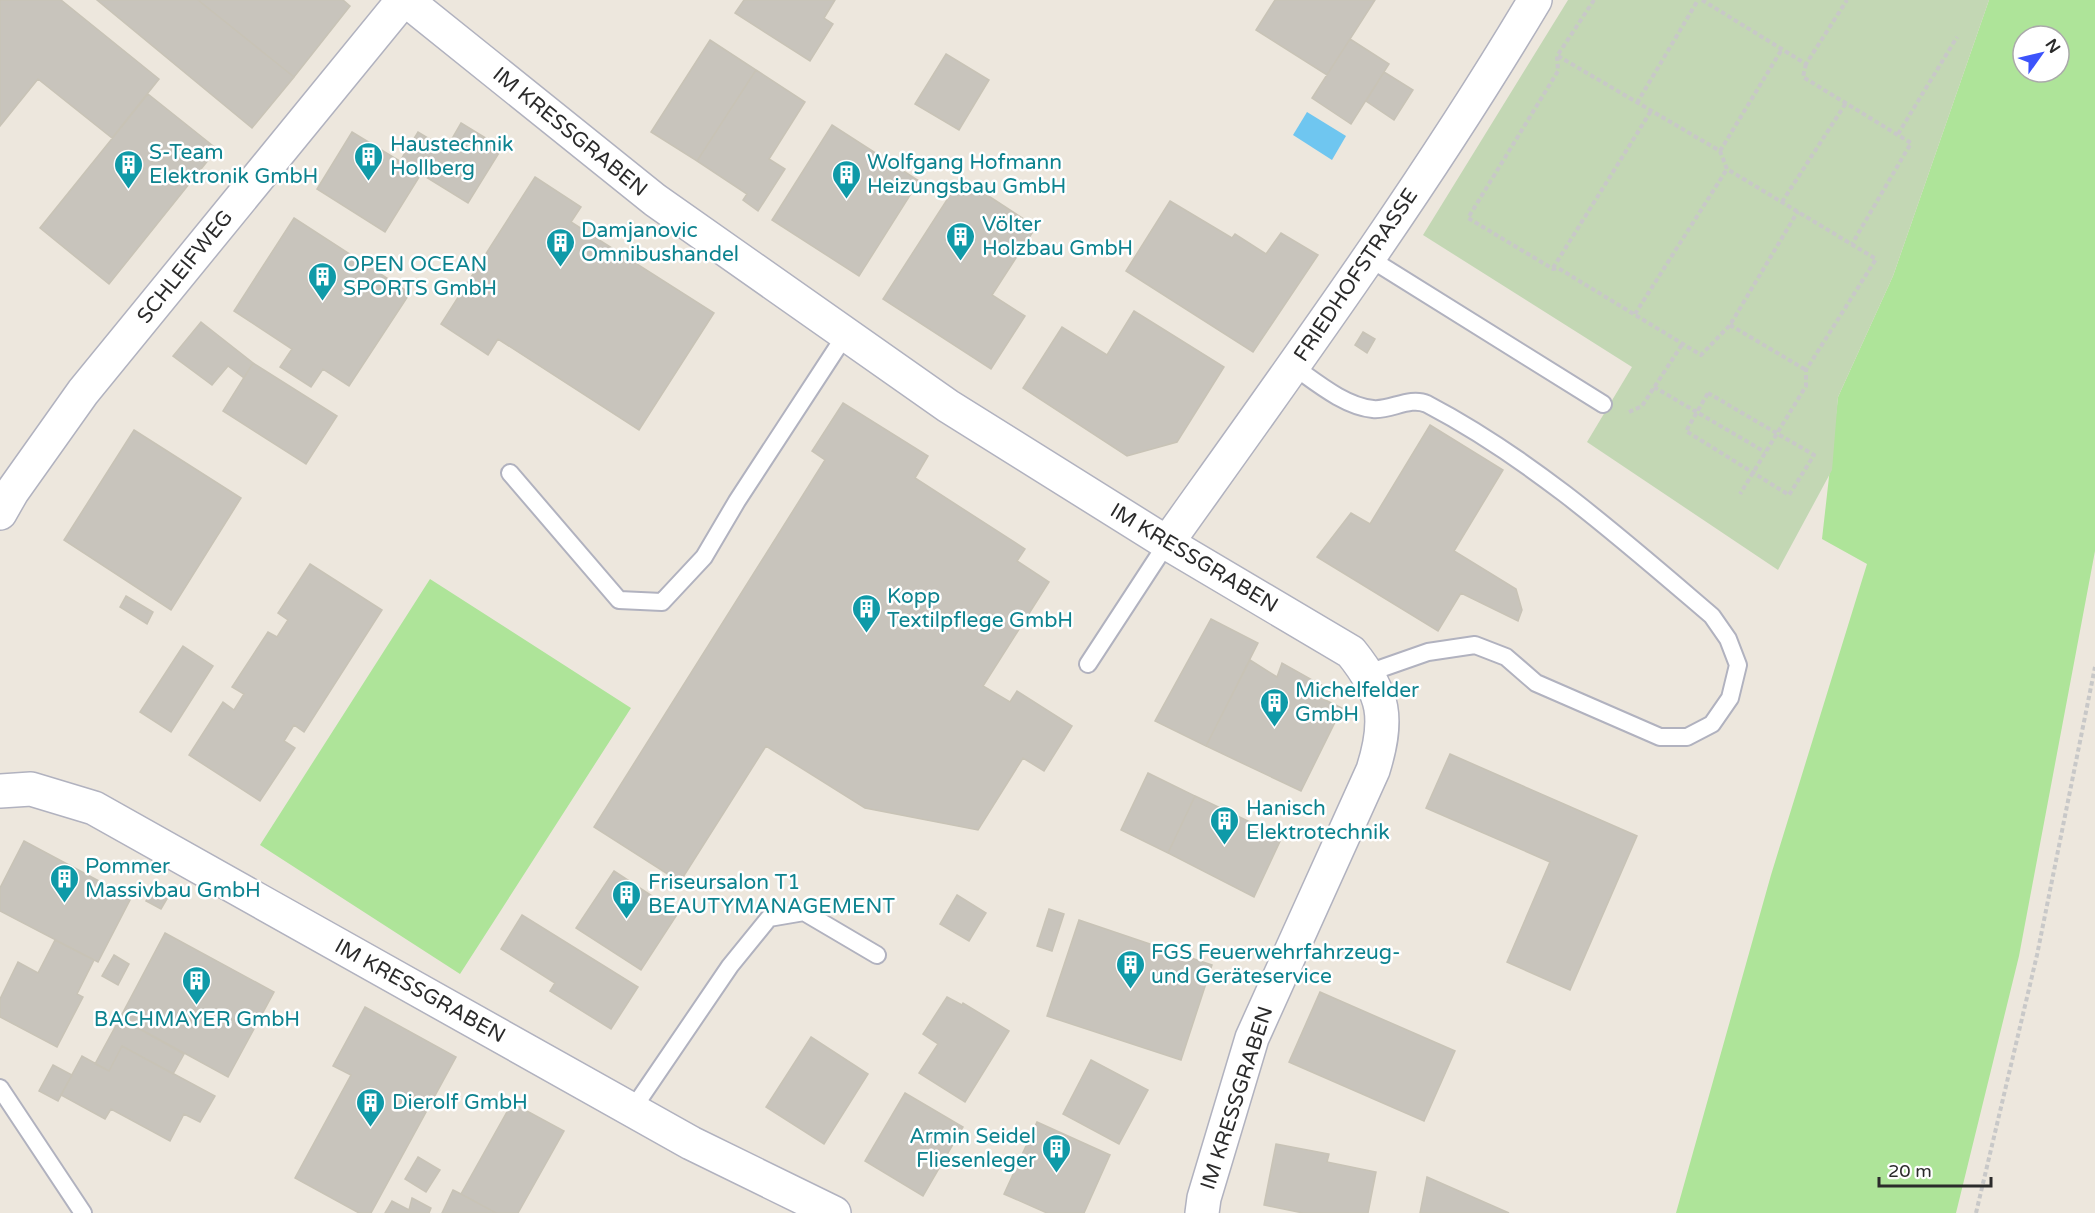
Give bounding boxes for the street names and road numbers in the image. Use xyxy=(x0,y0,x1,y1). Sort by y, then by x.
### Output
street label: IM KRESSGRABEN xyxy=(488,62,652,202)
street label: FRIEDHOFSTRASSE xyxy=(1289,184,1423,366)
street label: SCHLEIFWEG xyxy=(132,206,238,328)
street label: IM KRESSGRABEN xyxy=(1106,498,1282,618)
street label: IM KRESSGRABEN xyxy=(330,934,510,1048)
street label: IM KRESSGRABEN xyxy=(1196,1003,1278,1193)

